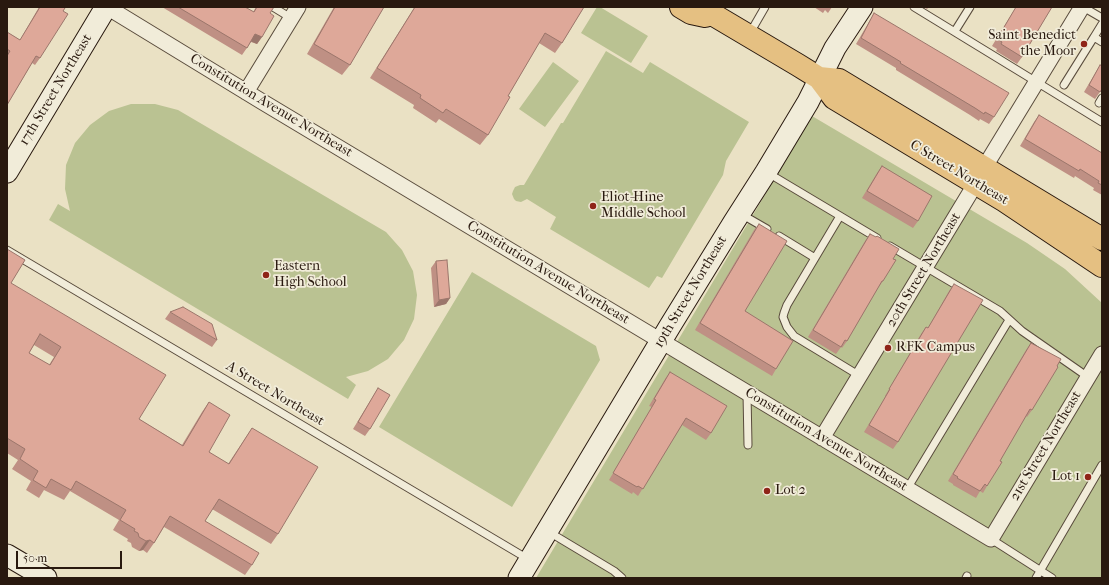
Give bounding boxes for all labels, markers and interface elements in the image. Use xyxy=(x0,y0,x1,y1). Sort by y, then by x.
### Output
place label: Saint Benedict the Moor xyxy=(988,28,1076,60)
street label: 17th Street Northeast xyxy=(16,31,96,149)
marker: Saint Benedict the Moor xyxy=(1079,39,1089,49)
street label: Constitution Avenue Northeast xyxy=(187,51,355,161)
street label: C Street Northeast xyxy=(907,137,1011,209)
place label: Eliot-Hine Middle School xyxy=(601,190,686,222)
marker: Eliot-Hine Middle School xyxy=(588,201,598,211)
street label: 20th Street Northeast xyxy=(883,210,965,330)
street label: Constitution Avenue Northeast xyxy=(464,218,632,328)
street label: 19th Street Northeast xyxy=(651,233,731,351)
place label: Eastern High School xyxy=(274,259,347,292)
marker: Eastern High School xyxy=(261,270,271,280)
place label: RFK Campus xyxy=(896,340,975,356)
marker: RFK Campus xyxy=(883,343,893,353)
street label: A Street Northeast xyxy=(223,358,327,430)
street label: Constitution Avenue Northeast xyxy=(742,385,910,495)
street label: 21st Street Northeast xyxy=(1007,388,1085,504)
place label: Lot 1 xyxy=(1051,469,1080,485)
marker: Lot 1 xyxy=(1083,472,1093,482)
place label: Lot 2 xyxy=(775,483,806,499)
marker: Lot 2 xyxy=(762,486,772,496)
scale bar xyxy=(18,543,124,569)
text: 50 m xyxy=(23,551,47,565)

